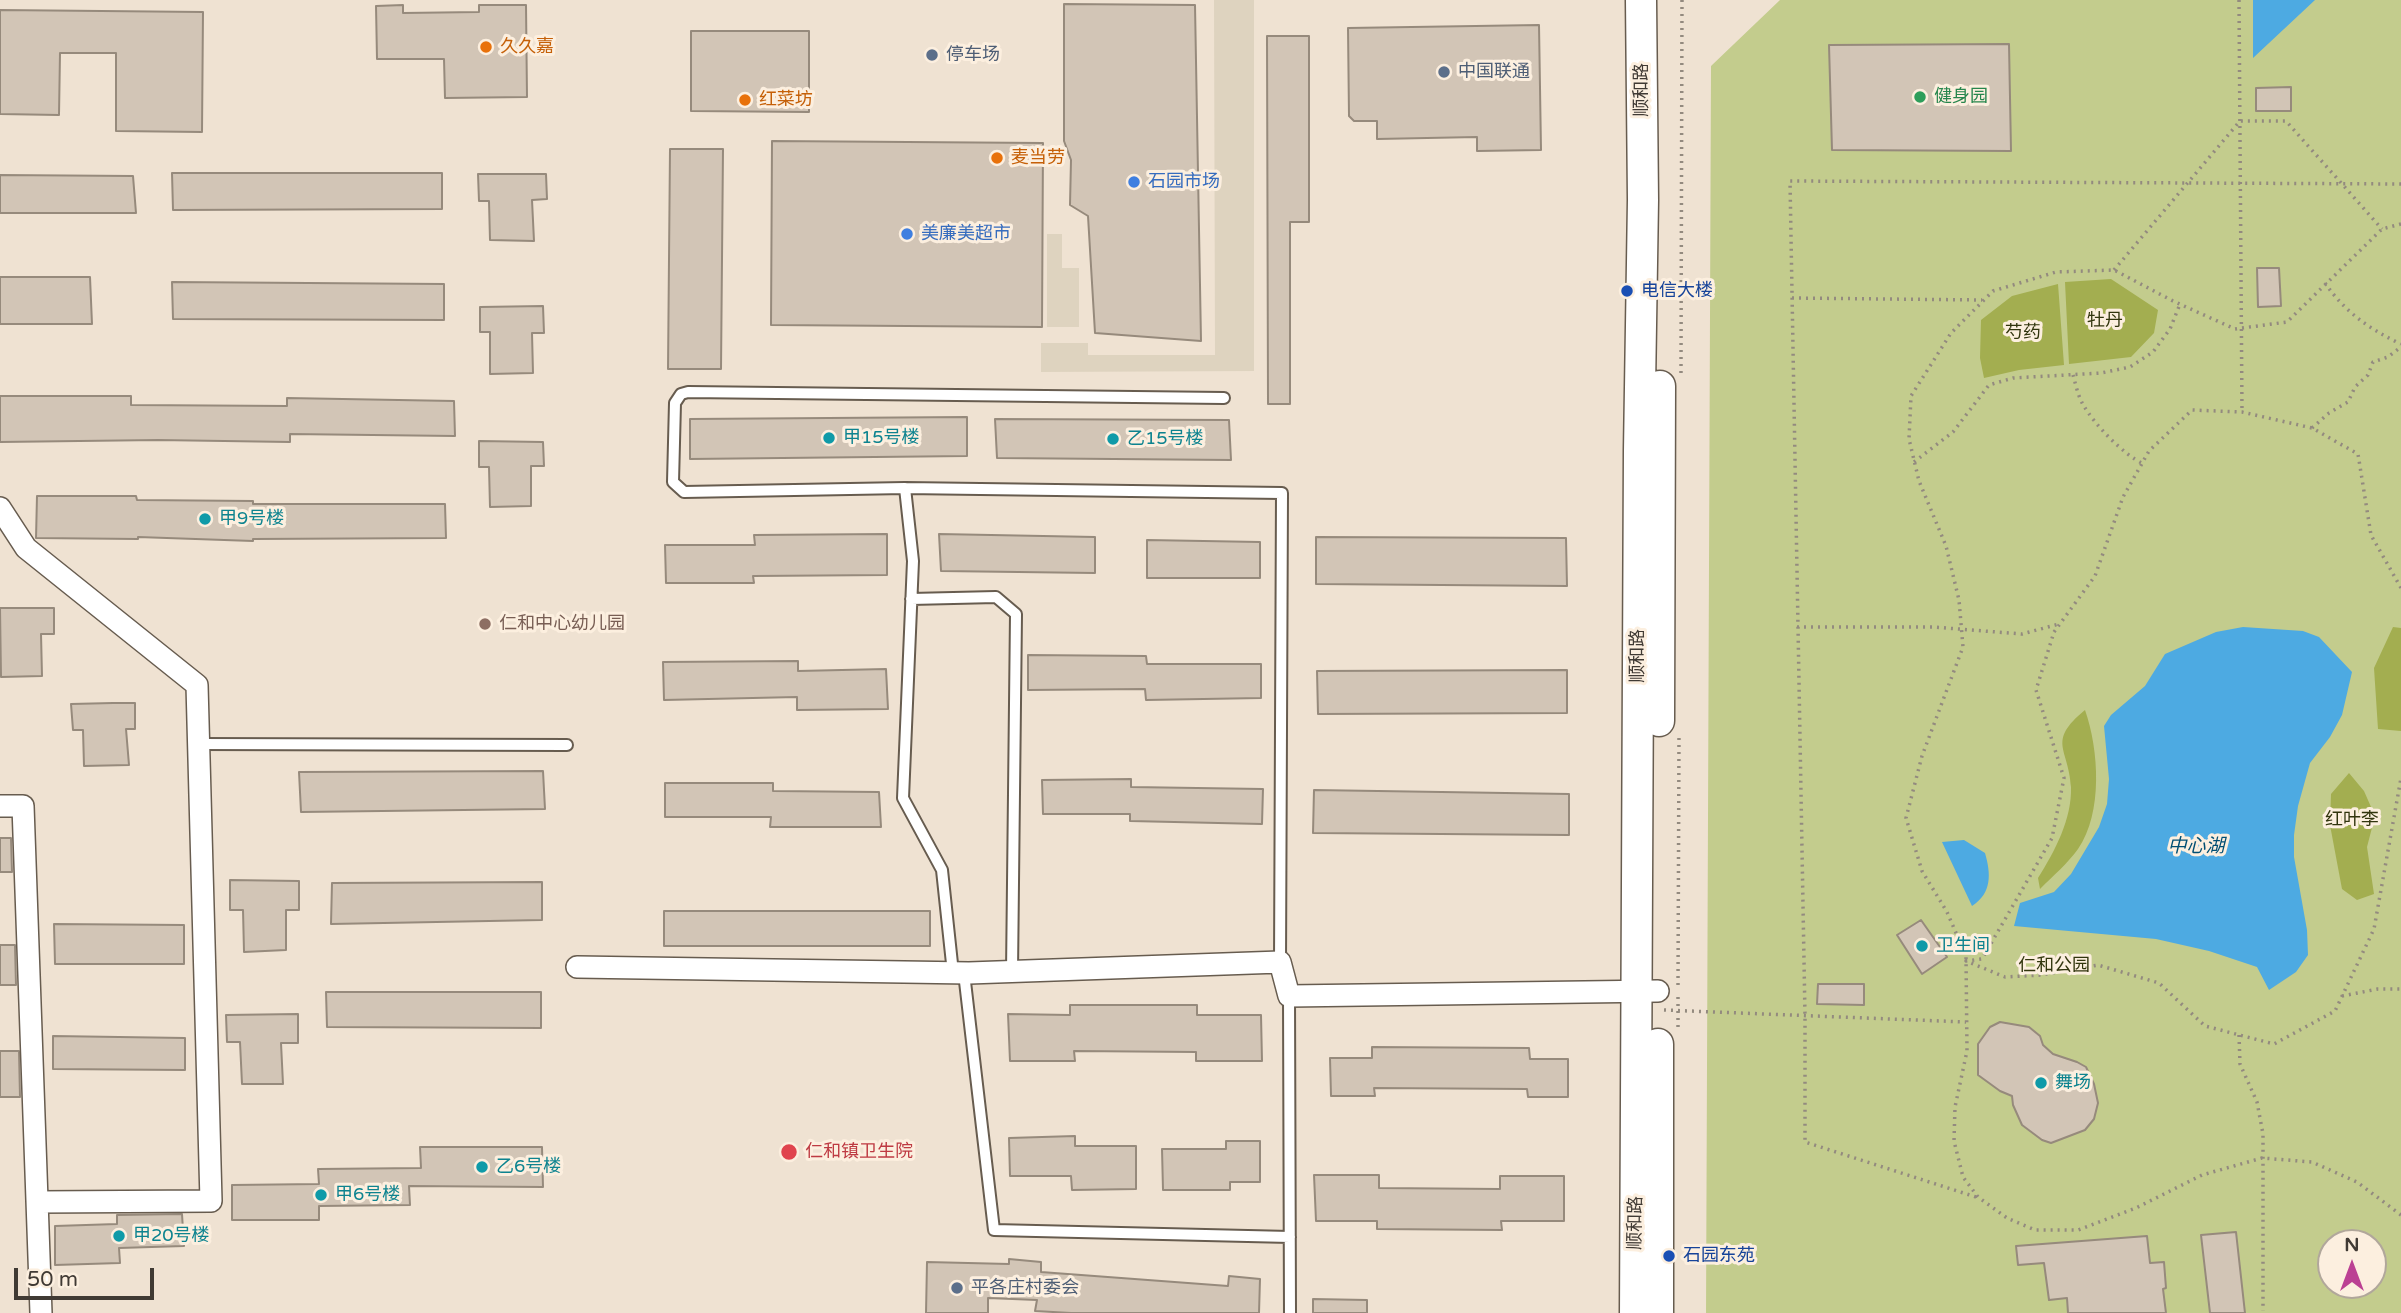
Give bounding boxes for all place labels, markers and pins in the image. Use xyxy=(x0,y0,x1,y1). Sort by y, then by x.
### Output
place label: 久久嘉 xyxy=(500,36,554,58)
marker: 久久嘉 xyxy=(478,39,494,55)
place label: 停车场 xyxy=(946,44,1000,66)
marker: 停车场 xyxy=(924,47,940,63)
place label: 中国联通 xyxy=(1458,61,1530,83)
marker: 中国联通 xyxy=(1436,64,1452,80)
place label: 健身园 xyxy=(1934,86,1988,108)
place label: 红菜坊 xyxy=(759,89,813,111)
marker: 健身园 xyxy=(1912,89,1928,105)
marker: 红菜坊 xyxy=(737,92,753,108)
place label: 麦当劳 xyxy=(1011,147,1065,169)
marker: 麦当劳 xyxy=(989,150,1005,166)
place label: 石园市场 xyxy=(1148,171,1220,193)
marker: 石园市场 xyxy=(1126,174,1142,190)
place label: 美廉美超市 xyxy=(921,223,1011,245)
marker: 美廉美超市 xyxy=(899,226,915,242)
place label: 电信大楼 xyxy=(1641,280,1713,302)
marker: 电信大楼 xyxy=(1619,283,1635,299)
place label: 甲15号楼 xyxy=(843,427,920,449)
place label: 乙15号楼 xyxy=(1127,428,1204,450)
marker: 甲15号楼 xyxy=(821,430,837,446)
marker: 乙15号楼 xyxy=(1105,431,1121,447)
place label: 甲9号楼 xyxy=(219,508,284,530)
marker: 甲9号楼 xyxy=(197,511,213,527)
place label: 仁和中心幼儿园 xyxy=(499,613,625,635)
marker: 仁和中心幼儿园 xyxy=(477,616,493,632)
place label: 卫生间 xyxy=(1936,935,1990,957)
marker: 卫生间 xyxy=(1914,938,1930,954)
place label: 舞场 xyxy=(2055,1072,2091,1094)
marker: 舞场 xyxy=(2033,1075,2049,1091)
place label: 仁和镇卫生院 xyxy=(805,1141,913,1163)
marker: 仁和镇卫生院 xyxy=(779,1142,799,1162)
place label: 乙6号楼 xyxy=(496,1156,561,1178)
marker: 乙6号楼 xyxy=(474,1159,490,1175)
place label: 甲6号楼 xyxy=(335,1184,400,1206)
marker: 甲6号楼 xyxy=(313,1187,329,1203)
place label: 甲20号楼 xyxy=(133,1225,210,1247)
marker: 甲20号楼 xyxy=(111,1228,127,1244)
place label: 石园东苑 xyxy=(1683,1245,1755,1267)
marker: 石园东苑 xyxy=(1661,1248,1677,1264)
place label: 平各庄村委会 xyxy=(971,1277,1079,1299)
marker: 平各庄村委会 xyxy=(949,1280,965,1296)

